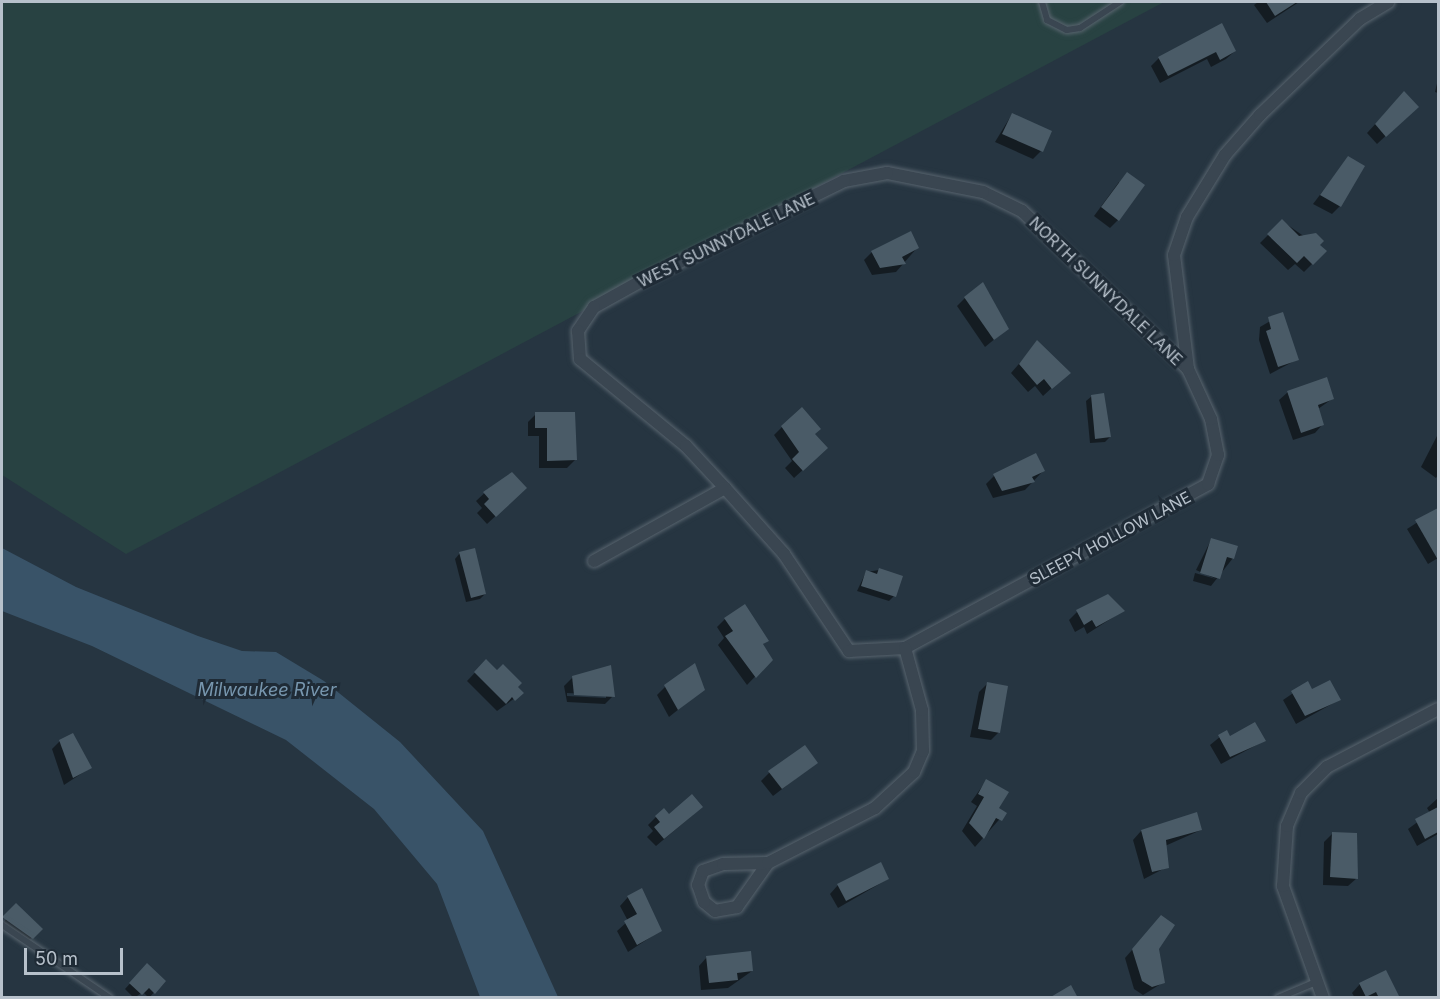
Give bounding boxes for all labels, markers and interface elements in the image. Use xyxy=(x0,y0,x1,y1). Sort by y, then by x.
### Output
street label: WEST SUNNYDALE LANE xyxy=(634,189,818,291)
street label: NORTH SUNNYDALE LANE xyxy=(1025,213,1187,369)
street label: SLEEPY HOLLOW LANE xyxy=(1026,487,1194,589)
water label: Milwaukee River xyxy=(197,679,337,701)
scale bar xyxy=(27,936,126,974)
text: 50 m xyxy=(35,948,78,969)

